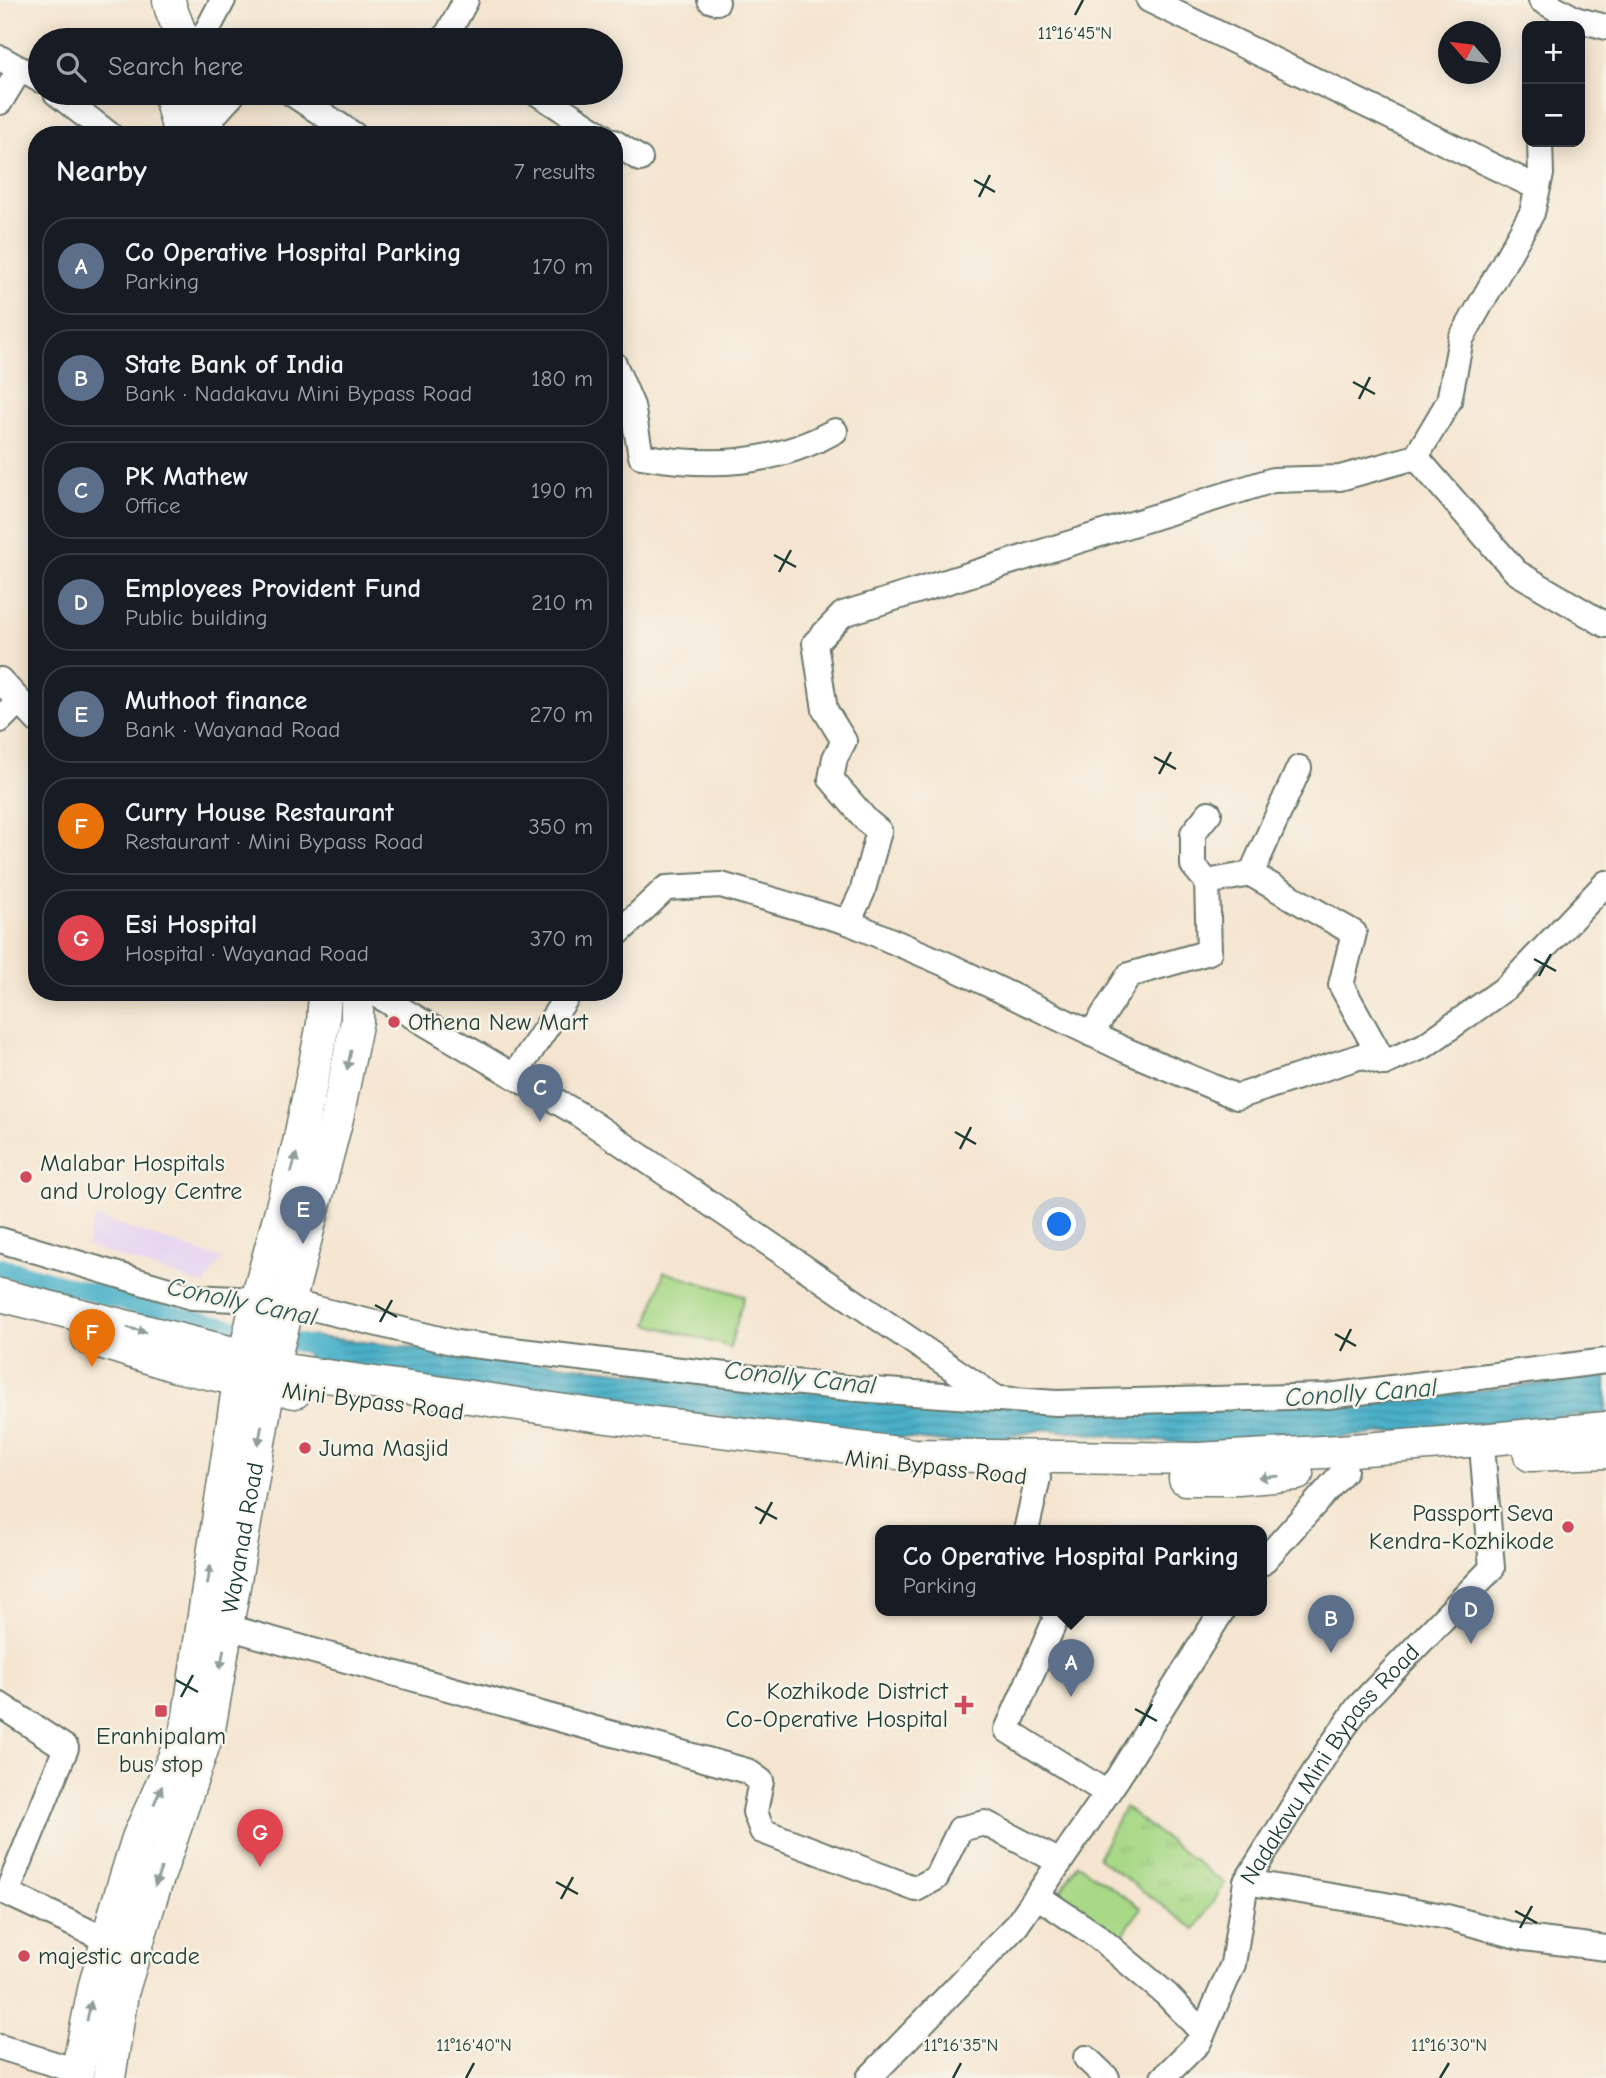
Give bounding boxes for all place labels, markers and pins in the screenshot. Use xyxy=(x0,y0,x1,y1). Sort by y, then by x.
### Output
place label: Othena New Mart xyxy=(408,1008,589,1036)
marker: Othena New Mart xyxy=(386,1014,402,1030)
pin: C xyxy=(517,1064,563,1122)
place label: Malabar Hospitals and Urology Centre xyxy=(40,1149,242,1205)
marker: Malabar Hospitals and Urology Centre xyxy=(18,1169,34,1185)
pin: E xyxy=(280,1186,326,1244)
pin: F xyxy=(69,1309,115,1367)
place label: Juma Masjid xyxy=(319,1434,449,1462)
marker: Juma Masjid xyxy=(297,1440,313,1456)
place label: Passport Seva Kendra-Kozhikode xyxy=(1369,1499,1554,1555)
marker: Passport Seva Kendra-Kozhikode xyxy=(1560,1519,1576,1535)
pin: D xyxy=(1448,1586,1494,1644)
pin: B xyxy=(1308,1595,1354,1653)
pin: A xyxy=(1048,1639,1094,1697)
place label: Kozhikode District Co-Operative Hospital xyxy=(725,1677,949,1733)
marker: Kozhikode District Co-Operative Hospital xyxy=(954,1695,974,1715)
marker: Eranhipalam bus stop xyxy=(153,1703,169,1719)
place label: Eranhipalam bus stop xyxy=(96,1722,226,1778)
pin: G xyxy=(237,1809,283,1867)
place label: majestic arcade xyxy=(38,1942,200,1970)
marker: majestic arcade xyxy=(16,1948,32,1964)

